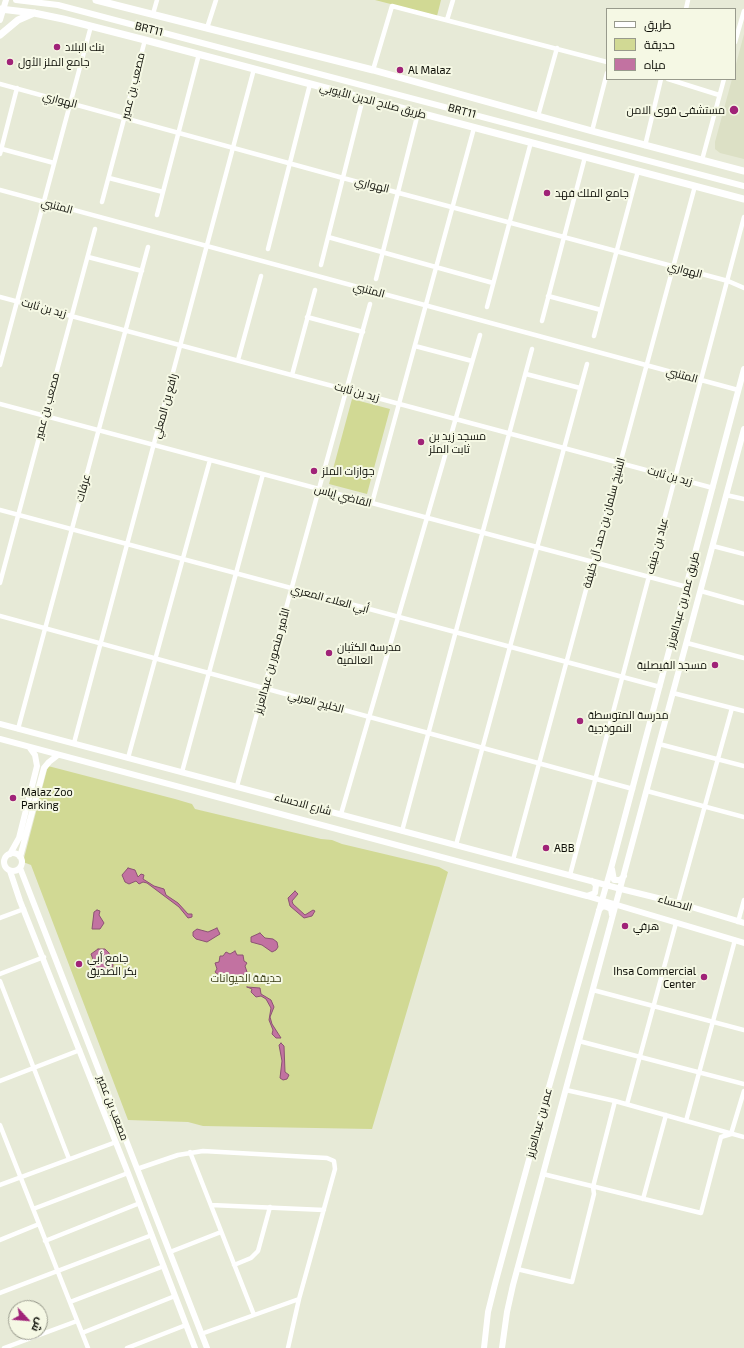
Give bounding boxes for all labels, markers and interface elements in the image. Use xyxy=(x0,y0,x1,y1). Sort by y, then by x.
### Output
legend xyxy=(606,8,736,80)
text: طريق xyxy=(644,17,671,31)
street label: BRT11 xyxy=(134,19,164,39)
text: حديقة xyxy=(644,37,675,51)
place label: بنك البلاد xyxy=(65,40,105,54)
marker: بنك البلاد xyxy=(52,42,62,52)
street label: مصعب بن عمير xyxy=(118,51,148,121)
place label: جامع الملز الأول xyxy=(18,55,90,69)
marker: جامع الملز الأول xyxy=(5,57,15,67)
text: مياه xyxy=(644,57,666,71)
place label: Al Malaz xyxy=(408,63,451,77)
marker: Al Malaz xyxy=(395,65,405,75)
street label: طريق صلاح الدين الأيوبي xyxy=(318,80,428,122)
street label: الهواري xyxy=(41,89,79,111)
street label: BRT11 xyxy=(446,101,478,121)
place label: مستشفى قوى الامن xyxy=(626,103,725,117)
marker: مستشفى قوى الامن xyxy=(728,104,740,116)
street label: الهواري xyxy=(353,174,391,196)
place label: جامع الملك فهد xyxy=(555,186,629,200)
marker: جامع الملك فهد xyxy=(542,188,552,198)
street label: المتنبي xyxy=(40,195,74,217)
street label: الهواري xyxy=(666,259,704,281)
street label: المتنبي xyxy=(352,279,386,301)
street label: زيد بن ثابت xyxy=(20,296,68,320)
street label: المتنبي xyxy=(665,364,699,386)
street label: مصعب بن عمير xyxy=(32,371,62,441)
street label: رافع بن المعلي xyxy=(150,372,180,440)
street label: زيد بن ثابت xyxy=(333,380,381,404)
place label: مسجد زيد بن ثابت الملز xyxy=(429,429,486,455)
marker: مسجد زيد بن ثابت الملز xyxy=(416,437,426,447)
street label: الشيخ سلمان بن حمد آل خليفة xyxy=(580,456,628,590)
place label: جوازات الملز xyxy=(322,464,375,478)
street label: زيد بن ثابت xyxy=(646,464,694,488)
marker: جوازات الملز xyxy=(309,466,319,476)
street label: عرفات xyxy=(73,473,93,503)
street label: القاضي إياس xyxy=(313,482,373,510)
street label: عباد بن حنيف xyxy=(643,516,671,576)
street label: طريق عمر بن عبدالعزيز xyxy=(664,550,702,650)
street label: أبي العلاء المعري xyxy=(289,582,371,616)
street label: الأمير منصور بن عبدالعزيز xyxy=(251,606,293,716)
place label: مدرسة الكثبان العالمية xyxy=(337,640,401,666)
marker: مدرسة الكثبان العالمية xyxy=(324,648,334,658)
place label: مسجد الفيصلية xyxy=(637,658,707,672)
marker: مسجد الفيصلية xyxy=(710,660,720,670)
street label: الخليج العربي xyxy=(287,688,345,716)
place label: مدرسة المتوسطة النموذجية xyxy=(588,708,668,734)
marker: مدرسة المتوسطة النموذجية xyxy=(575,716,585,726)
place label: Malaz Zoo Parking xyxy=(21,785,73,811)
street label: شارع الاحساء xyxy=(273,790,333,818)
marker: Malaz Zoo Parking xyxy=(8,793,18,803)
place label: ABB xyxy=(554,841,574,855)
marker: ABB xyxy=(541,843,551,853)
street label: الاحساء xyxy=(656,892,694,914)
place label: هرفي xyxy=(633,919,659,933)
marker: هرفي xyxy=(620,921,630,931)
place label: جامع أبي بكر الصديق xyxy=(87,951,137,977)
marker: جامع أبي بكر الصديق xyxy=(74,959,84,969)
place label: Ihsa Commercial Center xyxy=(613,964,696,990)
park label: حديقة الحيوانات xyxy=(211,971,281,985)
marker: Ihsa Commercial Center xyxy=(699,972,709,982)
street label: مصعب بن عمير xyxy=(95,1074,131,1142)
street label: عمر بن عبدالعزيز xyxy=(523,1087,555,1159)
north arrow xyxy=(8,1300,48,1340)
text: ش xyxy=(29,1316,47,1334)

